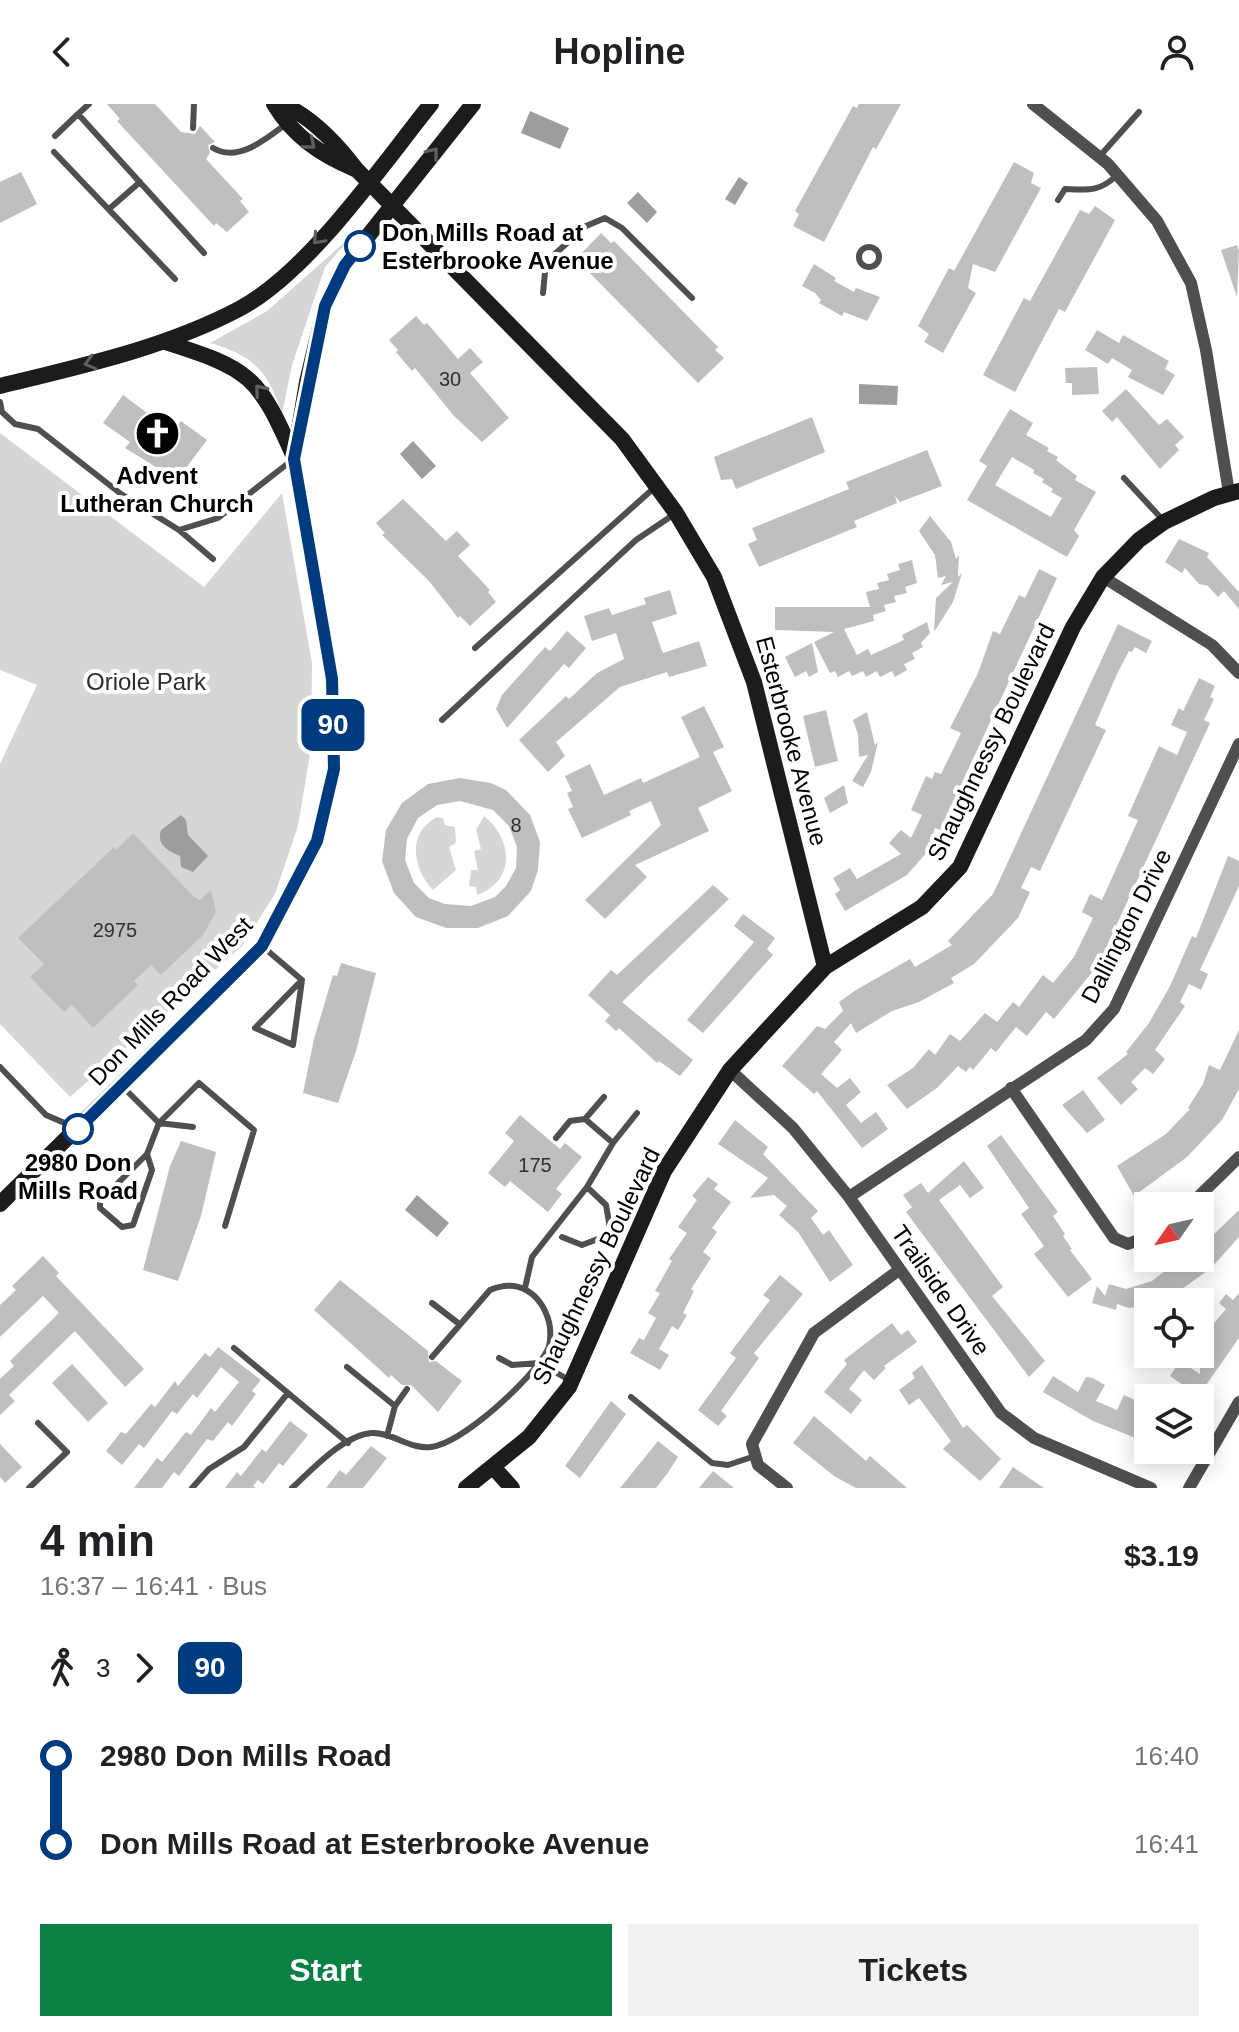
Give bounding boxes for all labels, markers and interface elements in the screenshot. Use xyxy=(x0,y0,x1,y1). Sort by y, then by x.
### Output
icon: back xyxy=(40,30,84,74)
icon: person xyxy=(1155,30,1199,74)
text: Hopline xyxy=(554,31,686,72)
one-way arrow xyxy=(300,134,315,148)
one-way arrow xyxy=(423,148,438,163)
place label: Don Mills Road at Esterbrooke Avenue xyxy=(382,219,614,274)
one-way arrow xyxy=(314,230,328,245)
marker: Don Mills Road at Esterbrooke Avenue xyxy=(345,231,375,261)
one-way arrow xyxy=(84,353,98,370)
house number: 30 xyxy=(439,368,461,390)
one-way arrow xyxy=(255,384,270,399)
church icon: Advent Lutheran Church xyxy=(133,409,181,457)
place label: Advent Lutheran Church xyxy=(60,462,254,517)
street label: Shaughnessy Boulevard xyxy=(922,619,1060,865)
street label: Esterbrooke Avenue xyxy=(751,633,833,849)
park label: Oriole Park xyxy=(86,668,207,695)
line badge: 90 xyxy=(297,699,369,751)
text: 90 xyxy=(317,709,349,740)
house number: 8 xyxy=(510,814,522,836)
street label: Dallington Drive xyxy=(1076,844,1176,1008)
street label: Don Mills Road West xyxy=(83,911,258,1091)
house number: 2975 xyxy=(93,919,137,941)
marker: 2980 Don Mills Road xyxy=(63,1114,93,1144)
street label: Shaughnessy Boulevard xyxy=(527,1143,665,1389)
place label: 2980 Don Mills Road xyxy=(18,1149,138,1204)
house number: 175 xyxy=(518,1154,552,1176)
north arrow xyxy=(1134,1192,1214,1272)
map controls xyxy=(1134,1192,1214,1464)
street label: Trailside Drive xyxy=(886,1220,996,1360)
button: locate xyxy=(1134,1288,1214,1368)
button: layers xyxy=(1134,1384,1214,1464)
text: 4 min xyxy=(40,1516,155,1565)
text: $3.19 xyxy=(1124,1539,1199,1572)
text: 16:37 – 16:41 · Bus xyxy=(40,1571,267,1601)
icon: walk xyxy=(40,1646,84,1690)
icon: forward xyxy=(122,1646,166,1690)
text: 90 xyxy=(194,1652,226,1683)
text: 3 xyxy=(96,1653,110,1683)
text: 2980 Don Mills Road xyxy=(100,1739,392,1772)
text: 16:40 xyxy=(1134,1741,1199,1771)
text: Don Mills Road at Esterbrooke Avenue xyxy=(100,1827,650,1860)
text: 16:41 xyxy=(1134,1829,1199,1859)
button: Start xyxy=(40,1924,612,2016)
button: Tickets xyxy=(628,1924,1199,2016)

